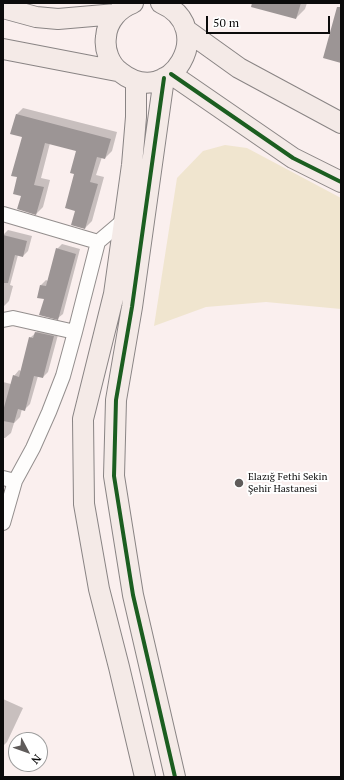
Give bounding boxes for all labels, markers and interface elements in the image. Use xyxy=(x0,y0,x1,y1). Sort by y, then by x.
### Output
scale bar xyxy=(208,8,332,34)
text: 50 m xyxy=(213,15,239,30)
place label: Elazığ Fethi Sekin Şehir Hastanesi xyxy=(248,471,327,494)
marker: Elazığ Fethi Sekin Şehir Hastanesi xyxy=(233,477,245,489)
north arrow xyxy=(8,732,48,772)
text: N xyxy=(28,751,44,767)

